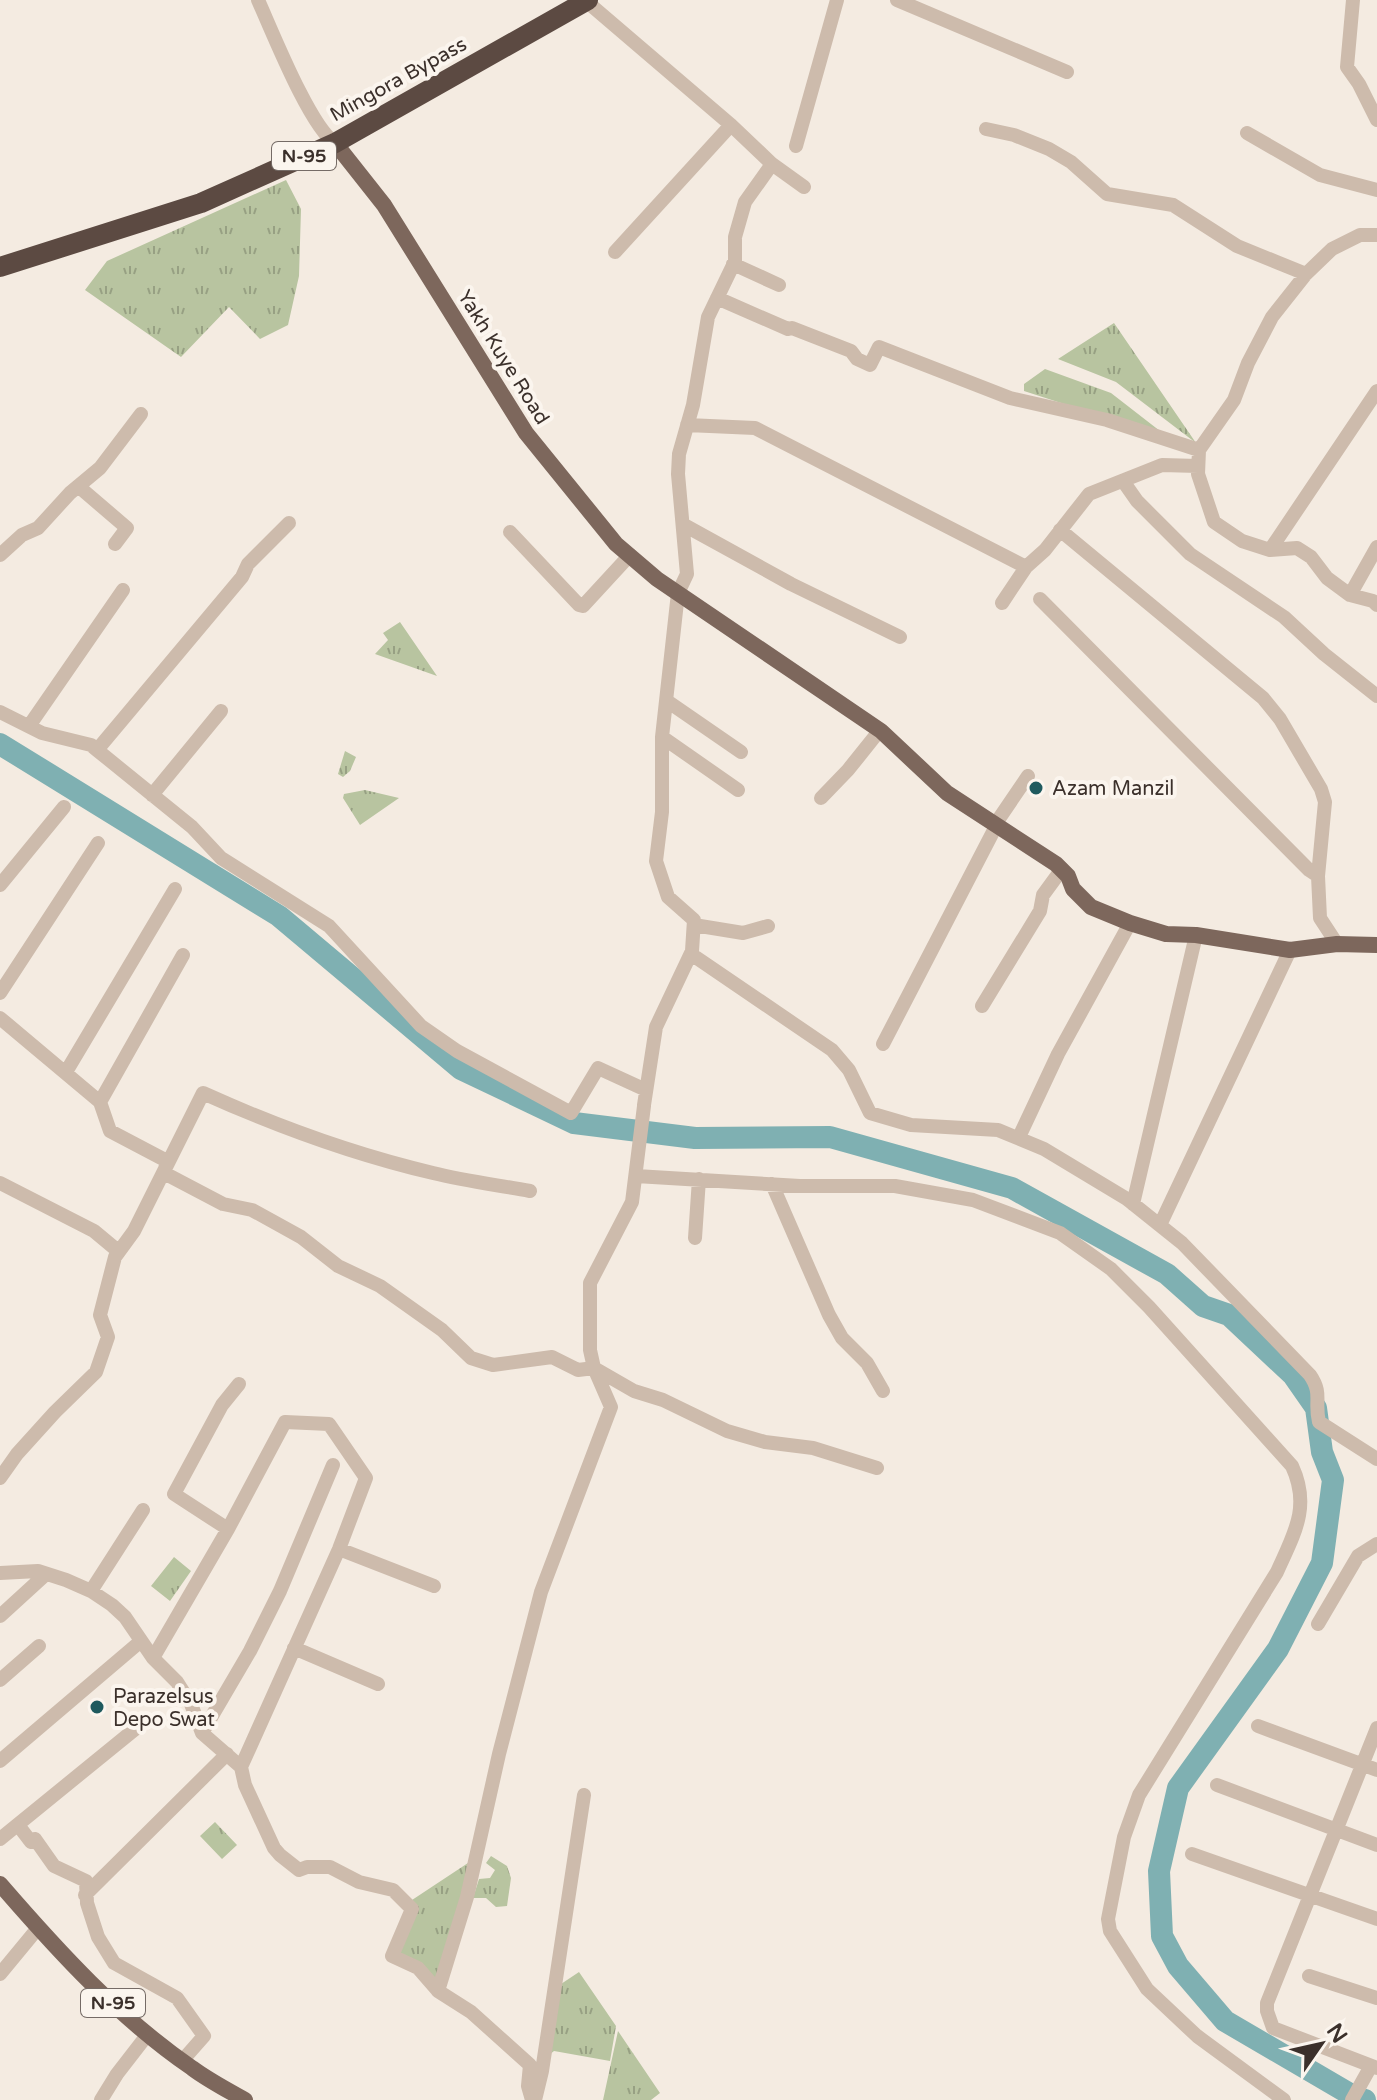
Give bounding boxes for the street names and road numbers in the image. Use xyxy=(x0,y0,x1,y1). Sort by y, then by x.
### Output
street label: Mingora Bypass xyxy=(326,32,471,127)
road number: N-95 xyxy=(272,142,336,170)
street label: Yakh Kuye Road xyxy=(452,286,554,429)
road number: N-95 xyxy=(81,1989,145,2017)

